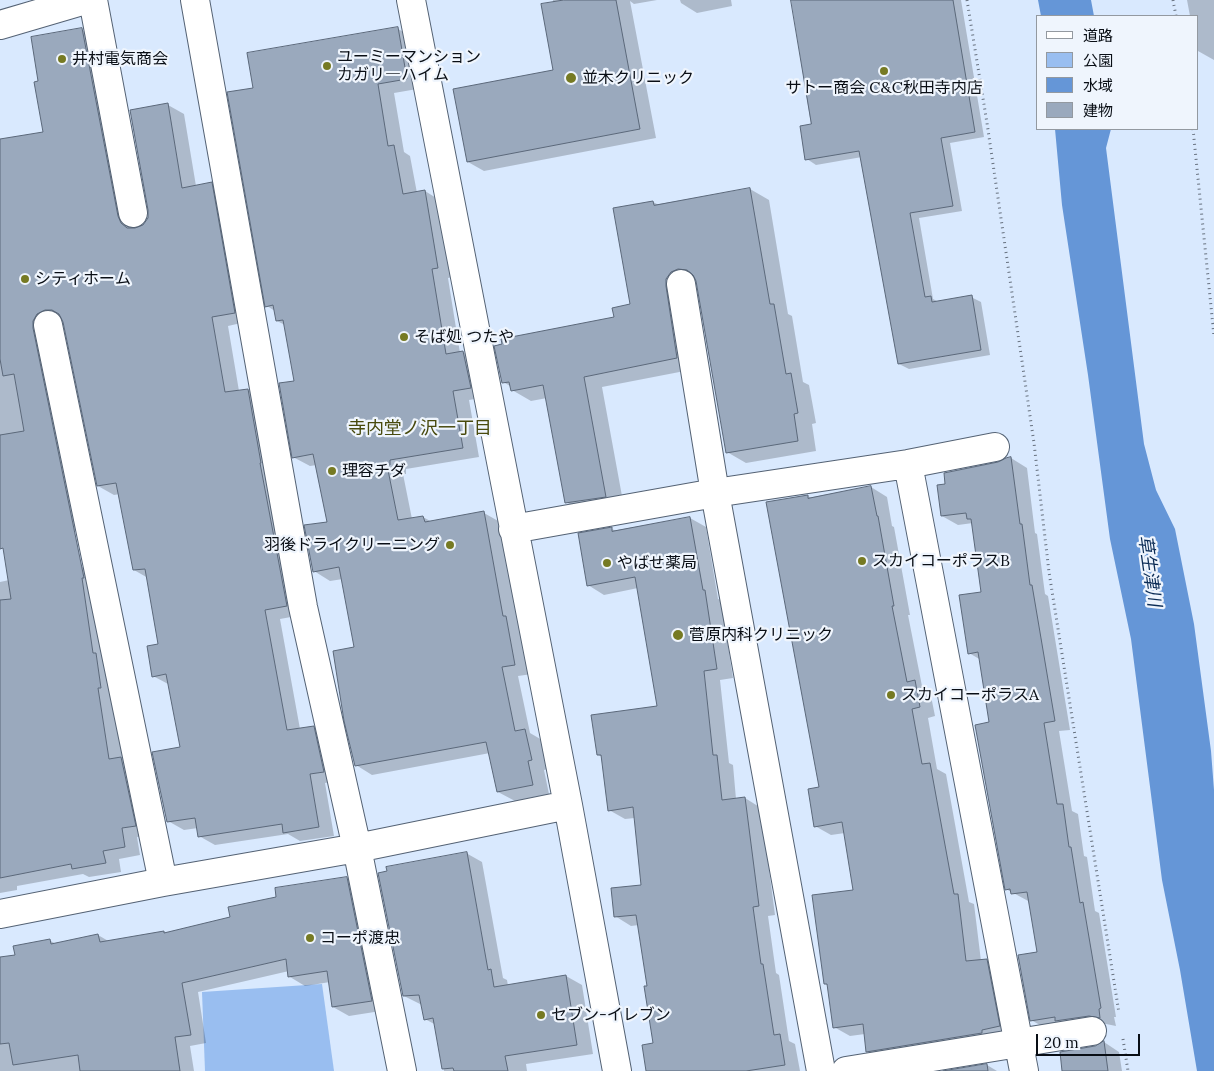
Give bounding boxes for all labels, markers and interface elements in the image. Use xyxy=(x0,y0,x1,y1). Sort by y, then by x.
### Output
legend xyxy=(1036,15,1199,130)
text: 道路 xyxy=(1083,26,1113,45)
place label: ユーミーマンション カガリ―ハイム xyxy=(337,47,481,85)
place label: 井村電気商会 xyxy=(72,49,168,69)
text: 公園 xyxy=(1083,51,1113,70)
marker: 井村電気商会 xyxy=(56,53,68,65)
marker: ユーミーマンション カガリ―ハイム xyxy=(321,60,333,72)
marker: サトー商会 C&C秋田寺内店 xyxy=(878,65,890,77)
place label: 並木クリニック xyxy=(582,68,694,88)
marker: 並木クリニック xyxy=(564,71,578,85)
text: 水域 xyxy=(1083,76,1113,95)
place label: サトー商会 C&C秋田寺内店 xyxy=(785,78,983,98)
text: 建物 xyxy=(1083,101,1113,120)
place label: シティホーム xyxy=(35,269,131,289)
marker: シティホーム xyxy=(19,273,31,285)
place label: そば処 つたや xyxy=(414,327,514,347)
marker: そば処 つたや xyxy=(398,331,410,343)
district label: 寺内堂ノ沢一丁目 xyxy=(348,418,492,440)
place label: 理容チダ xyxy=(342,461,406,481)
marker: 理容チダ xyxy=(326,465,338,477)
water label: 草生津川 xyxy=(1133,534,1165,608)
place label: 羽後ドライクリーニング xyxy=(264,535,440,555)
marker: 羽後ドライクリーニング xyxy=(444,539,456,551)
place label: スカイコーポラスB xyxy=(872,551,1010,571)
place label: やばせ薬局 xyxy=(617,553,697,573)
marker: スカイコーポラスB xyxy=(856,555,868,567)
marker: やばせ薬局 xyxy=(601,557,613,569)
place label: 菅原内科クリニック xyxy=(689,625,833,645)
marker: 菅原内科クリニック xyxy=(671,628,685,642)
place label: スカイコーポラスA xyxy=(901,685,1039,705)
marker: スカイコーポラスA xyxy=(885,689,897,701)
place label: コーポ渡忠 xyxy=(320,928,400,948)
marker: コーポ渡忠 xyxy=(304,932,316,944)
place label: セブン-イレブン xyxy=(551,1005,671,1025)
marker: セブン-イレブン xyxy=(535,1009,547,1021)
scale bar xyxy=(1039,1024,1143,1056)
text: 20 m xyxy=(1044,1033,1079,1052)

